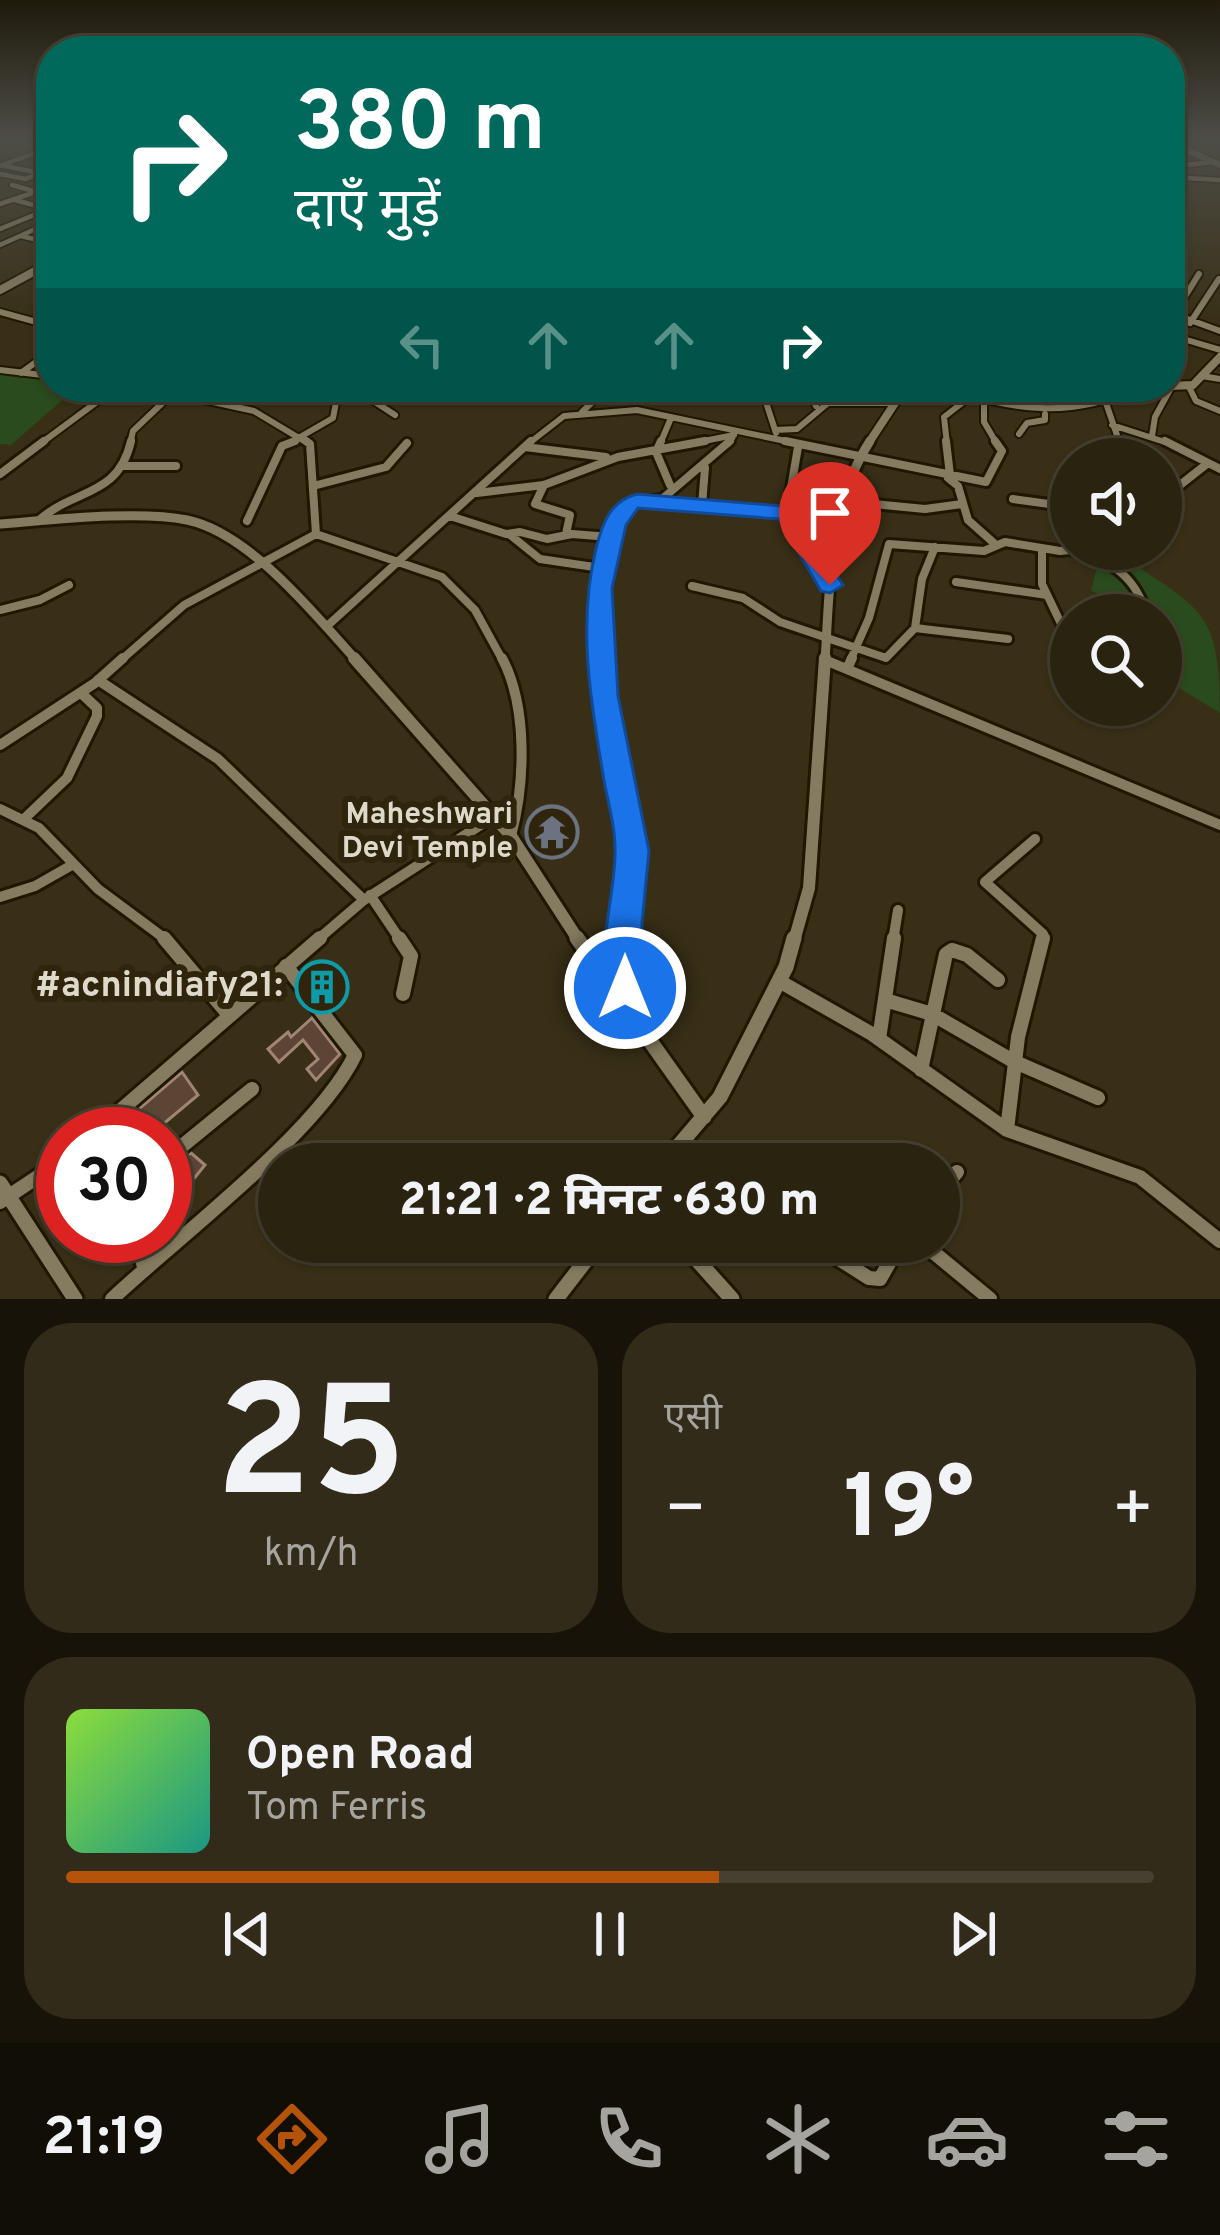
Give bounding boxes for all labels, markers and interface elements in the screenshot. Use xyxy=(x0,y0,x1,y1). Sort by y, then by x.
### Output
text: 380 m xyxy=(294,74,546,180)
icon: right xyxy=(96,84,252,240)
text: दाएँ मुड़ें xyxy=(294,178,440,247)
icon: left xyxy=(389,312,455,378)
icon: ahead xyxy=(515,312,581,378)
icon: ahead xyxy=(641,312,707,378)
icon: right xyxy=(767,312,833,378)
map controls xyxy=(1050,438,1182,726)
button: sound xyxy=(1050,438,1182,570)
pin xyxy=(779,462,881,585)
icon: arrive xyxy=(797,480,863,546)
button: search xyxy=(1050,594,1182,726)
place label: Maheshwari Devi Temple xyxy=(342,797,513,868)
temple icon: Maheshwari Devi Temple xyxy=(524,804,580,860)
position arrow xyxy=(562,925,688,1051)
building icon: #acnindiafy21: xyxy=(294,959,350,1015)
place label: #acnindiafy21: xyxy=(36,964,283,1010)
speed limit sign: 30 xyxy=(36,1107,192,1263)
text: 21:21 · 2 मिनट · 630 m xyxy=(399,1174,819,1231)
text: 25 xyxy=(216,1354,406,1552)
text: एसी xyxy=(664,1395,722,1444)
text: 19° xyxy=(844,1456,974,1569)
text: − xyxy=(664,1471,707,1554)
text: + xyxy=(1111,1471,1154,1554)
text: km/h xyxy=(264,1531,358,1580)
text: Open Road xyxy=(246,1728,474,1785)
text: Tom Ferris xyxy=(246,1785,427,1834)
icon: previous xyxy=(214,1901,280,1967)
icon: pause xyxy=(577,1901,643,1967)
icon: next xyxy=(940,1901,1006,1967)
icon: directions xyxy=(250,2097,334,2181)
icon: music xyxy=(418,2097,502,2181)
icon: phone xyxy=(587,2097,671,2181)
icon: climate xyxy=(756,2097,840,2181)
icon: car xyxy=(925,2097,1009,2181)
icon: filters xyxy=(1094,2097,1178,2181)
text: 21:19 xyxy=(42,2105,165,2174)

